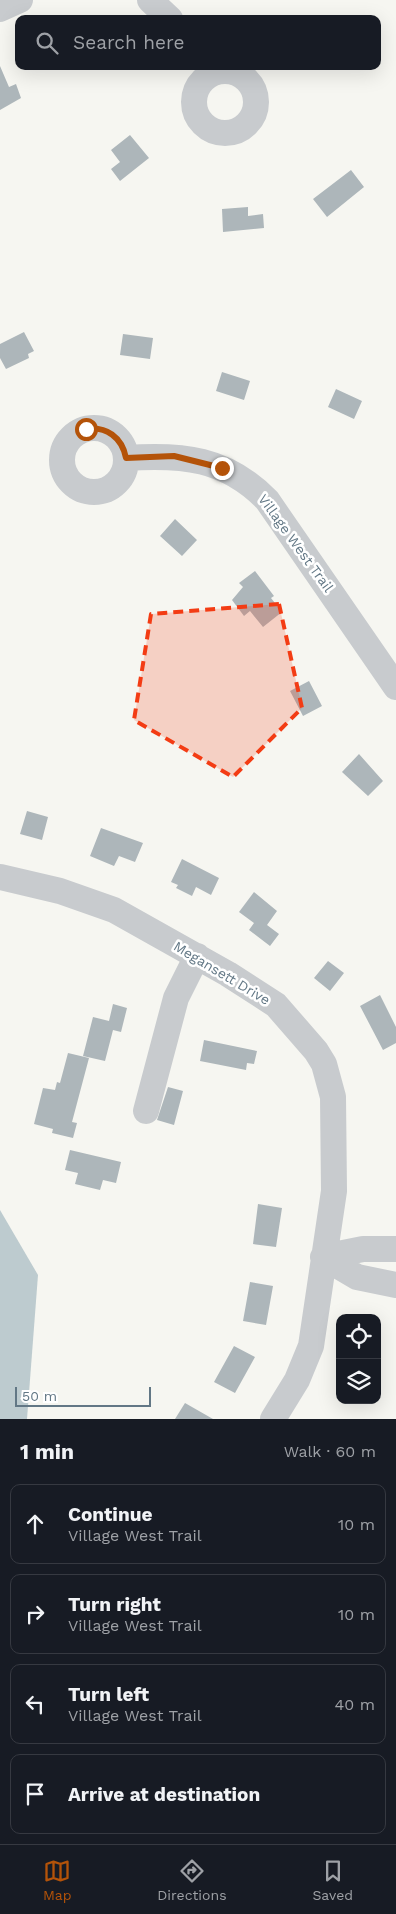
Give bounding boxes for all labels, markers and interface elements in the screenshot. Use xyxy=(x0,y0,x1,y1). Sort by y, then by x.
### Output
search box xyxy=(15,15,381,70)
icon: search xyxy=(33,29,61,57)
text: Search here xyxy=(73,31,184,54)
route start xyxy=(75,418,98,441)
route end xyxy=(211,457,234,480)
street label: Village West Trail xyxy=(255,491,337,596)
street label: Megansett Drive xyxy=(171,938,273,1008)
map controls xyxy=(336,1314,381,1404)
button: locate xyxy=(336,1314,381,1359)
button: layers xyxy=(336,1359,381,1404)
scale bar xyxy=(15,1384,151,1407)
text: 50 m xyxy=(22,1388,57,1404)
text: 1 min xyxy=(20,1439,74,1464)
text: Walk · 60 m xyxy=(284,1442,376,1461)
text: Continue xyxy=(68,1503,152,1526)
icon: ahead xyxy=(21,1510,49,1538)
text: 10 m xyxy=(338,1515,375,1534)
text: Village West Trail xyxy=(68,1526,202,1545)
text: Turn right xyxy=(68,1593,161,1616)
icon: right xyxy=(21,1600,49,1628)
text: 10 m xyxy=(338,1605,375,1624)
text: Village West Trail xyxy=(68,1616,202,1635)
text: Turn left xyxy=(68,1683,149,1706)
icon: left xyxy=(21,1690,49,1718)
text: 40 m xyxy=(335,1695,375,1714)
text: Village West Trail xyxy=(68,1706,202,1725)
icon: arrive xyxy=(21,1780,49,1808)
text: Arrive at destination xyxy=(68,1783,260,1806)
tab: Map xyxy=(43,1857,72,1903)
tab: Directions xyxy=(157,1857,227,1903)
tab: Saved xyxy=(312,1857,353,1903)

